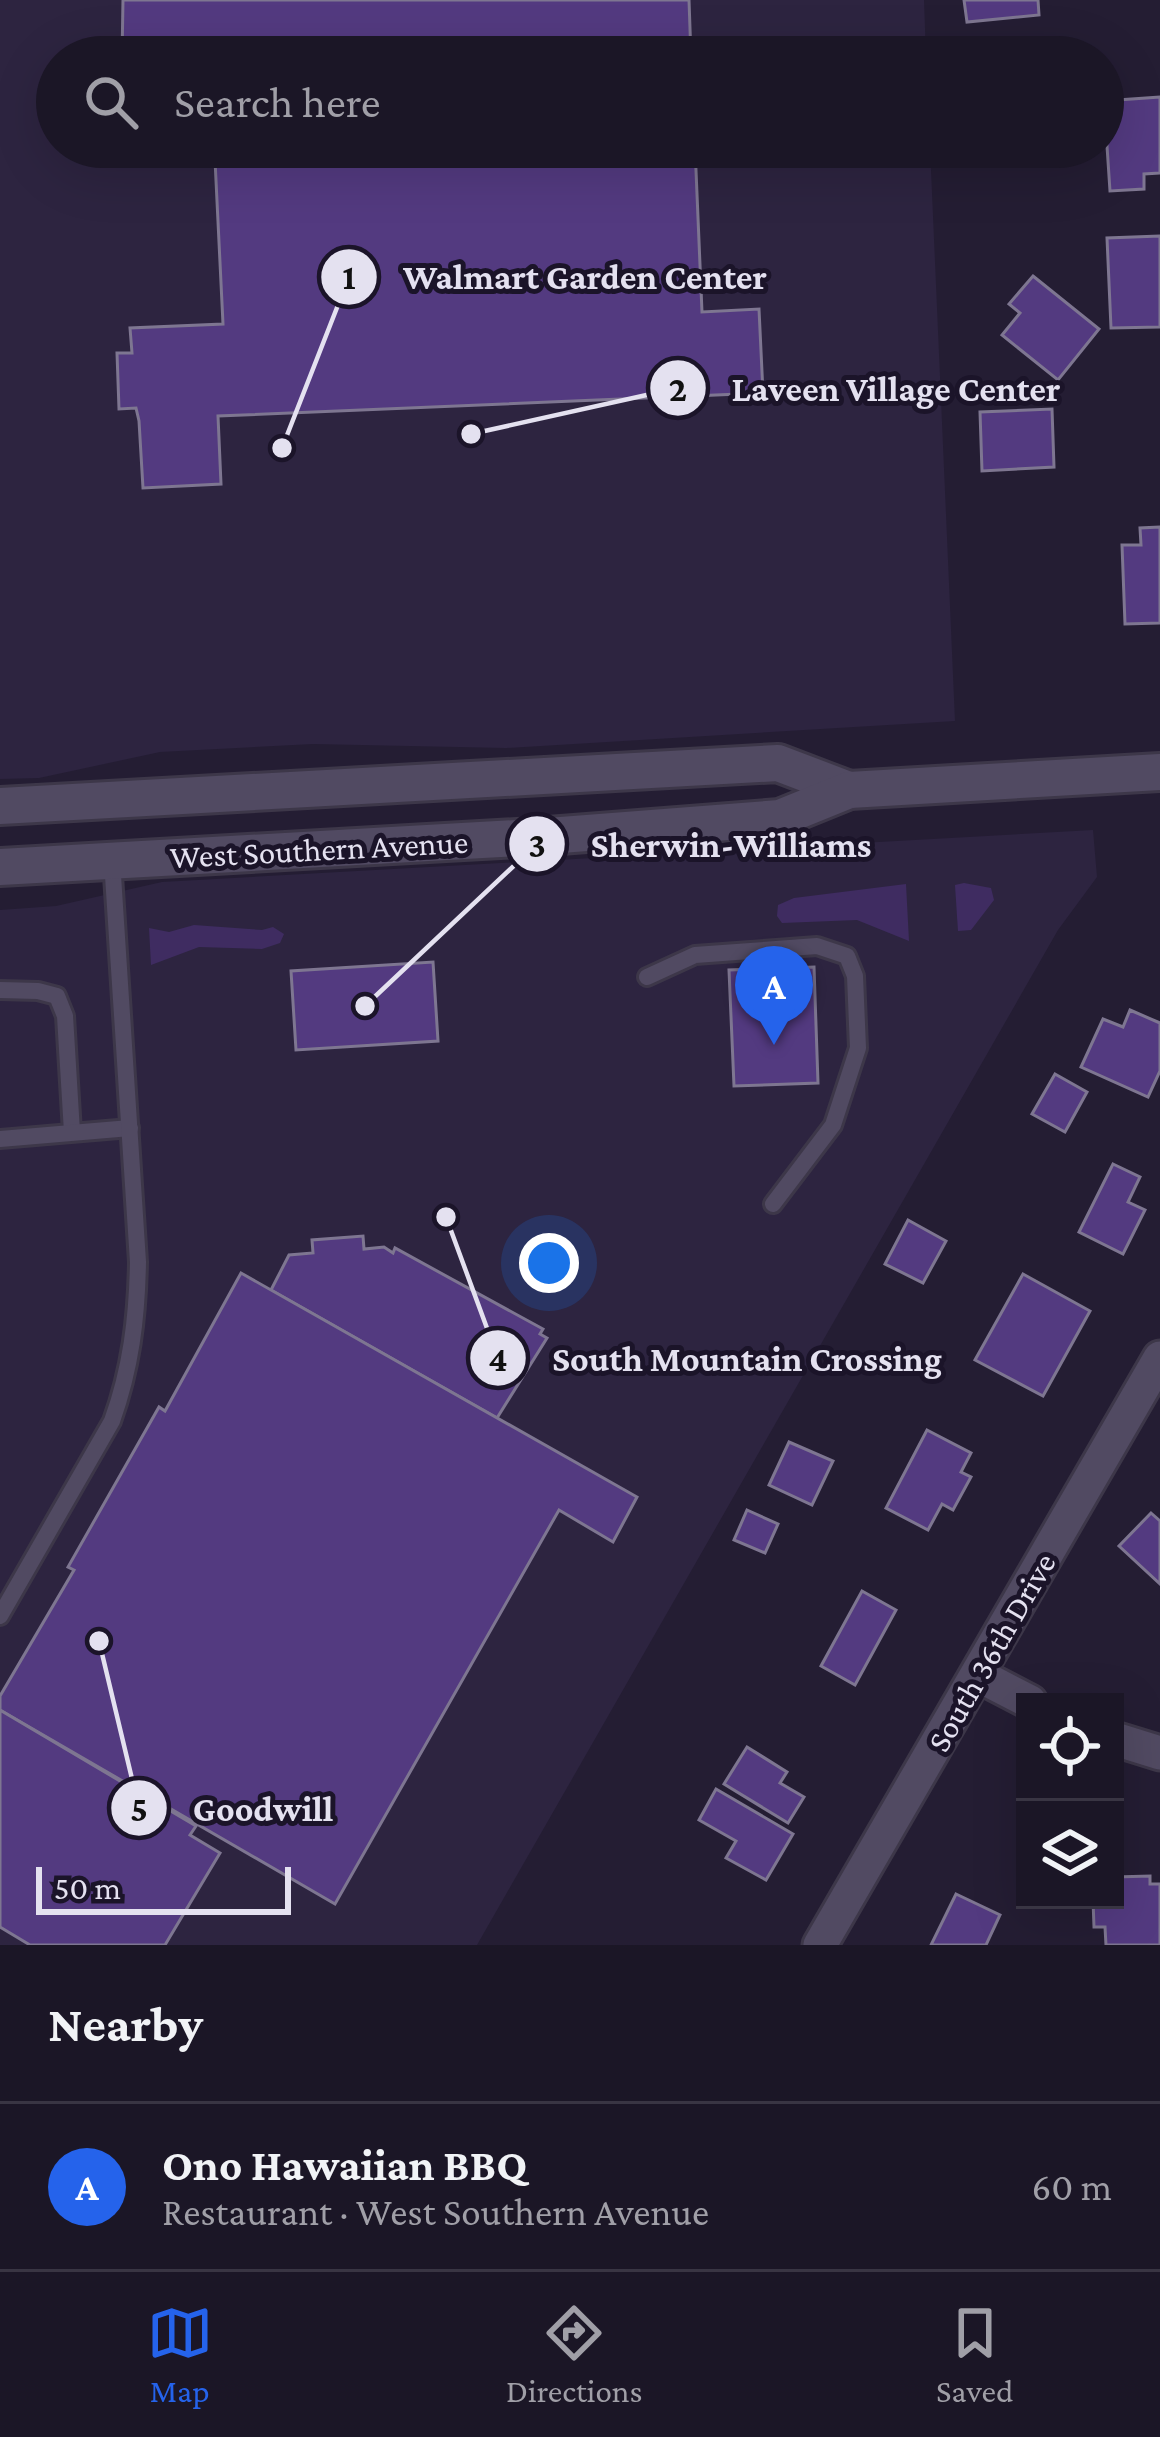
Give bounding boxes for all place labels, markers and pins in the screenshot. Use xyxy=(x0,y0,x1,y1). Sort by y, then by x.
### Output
callout: Walmart Garden Center xyxy=(319,241,791,313)
callout: Laveen Village Center xyxy=(648,352,1085,424)
callout: Sherwin-Williams xyxy=(507,808,896,880)
pin: A xyxy=(735,946,813,1045)
callout: South Mountain Crossing xyxy=(468,1322,966,1394)
callout: Goodwill xyxy=(109,1772,357,1844)

